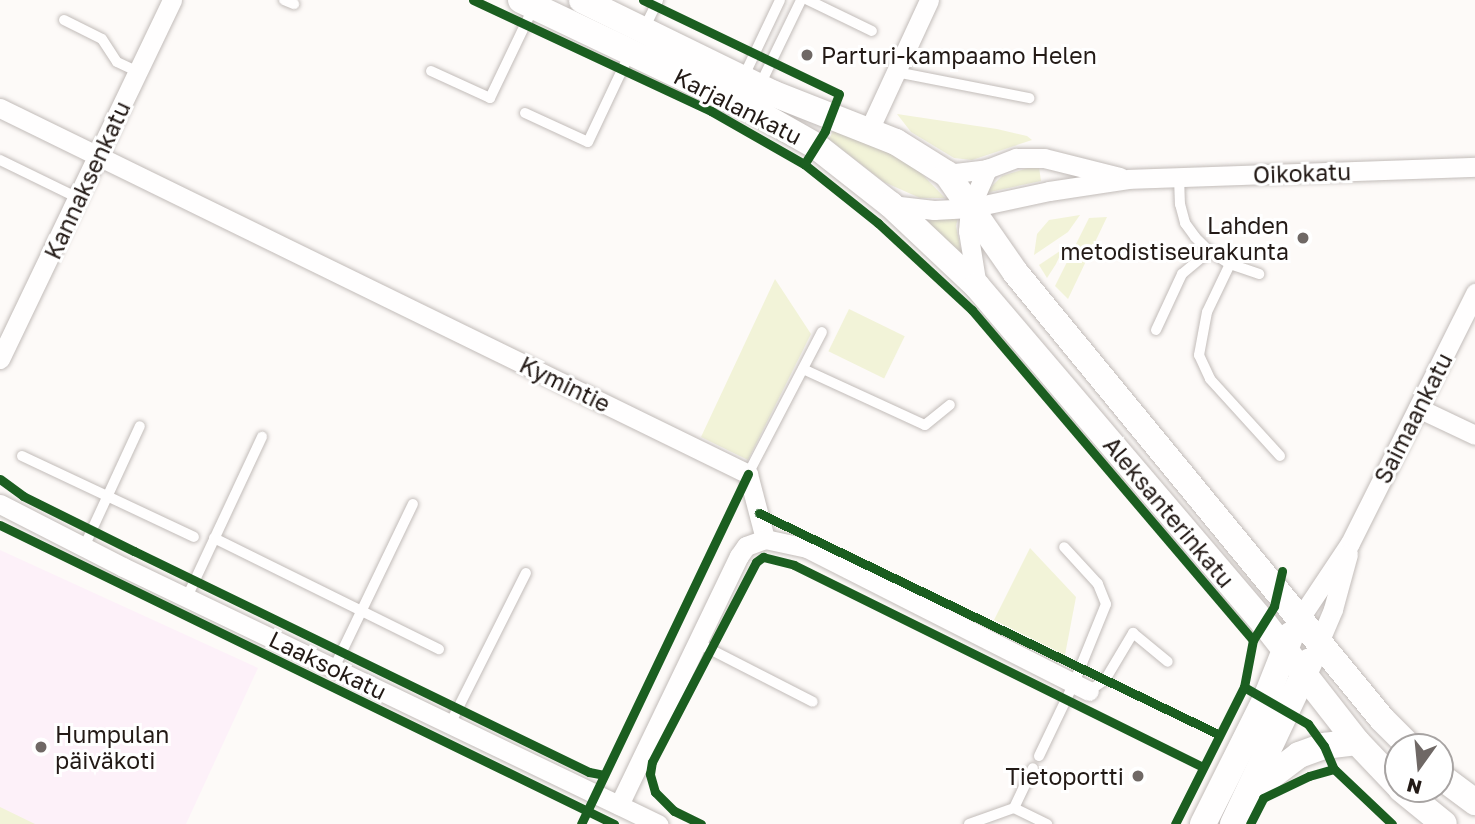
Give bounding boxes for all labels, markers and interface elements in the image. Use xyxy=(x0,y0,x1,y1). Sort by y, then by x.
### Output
place label: Parturi-kampaamo Helen xyxy=(821,41,1097,69)
marker: Parturi-kampaamo Helen xyxy=(799,47,815,63)
street label: Karjalankatu xyxy=(669,62,807,150)
street label: Kannaksenkatu xyxy=(38,97,136,263)
street label: Oikokatu xyxy=(1252,157,1352,189)
place label: Lahden metodistiseurakunta xyxy=(1060,211,1289,265)
marker: Lahden metodistiseurakunta xyxy=(1295,230,1311,246)
street label: Saimaankatu xyxy=(1368,348,1458,488)
street label: Kymintie xyxy=(515,350,615,418)
street label: Aleksanterinkatu xyxy=(1098,431,1240,593)
street label: Laaksokatu xyxy=(265,625,391,705)
place label: Humpulan päiväkoti xyxy=(55,720,169,774)
north arrow xyxy=(1384,733,1454,803)
marker: Humpulan päiväkoti xyxy=(33,739,49,755)
place label: Tietoportti xyxy=(1006,762,1124,790)
marker: Tietoportti xyxy=(1130,768,1146,784)
text: N xyxy=(1404,774,1424,800)

